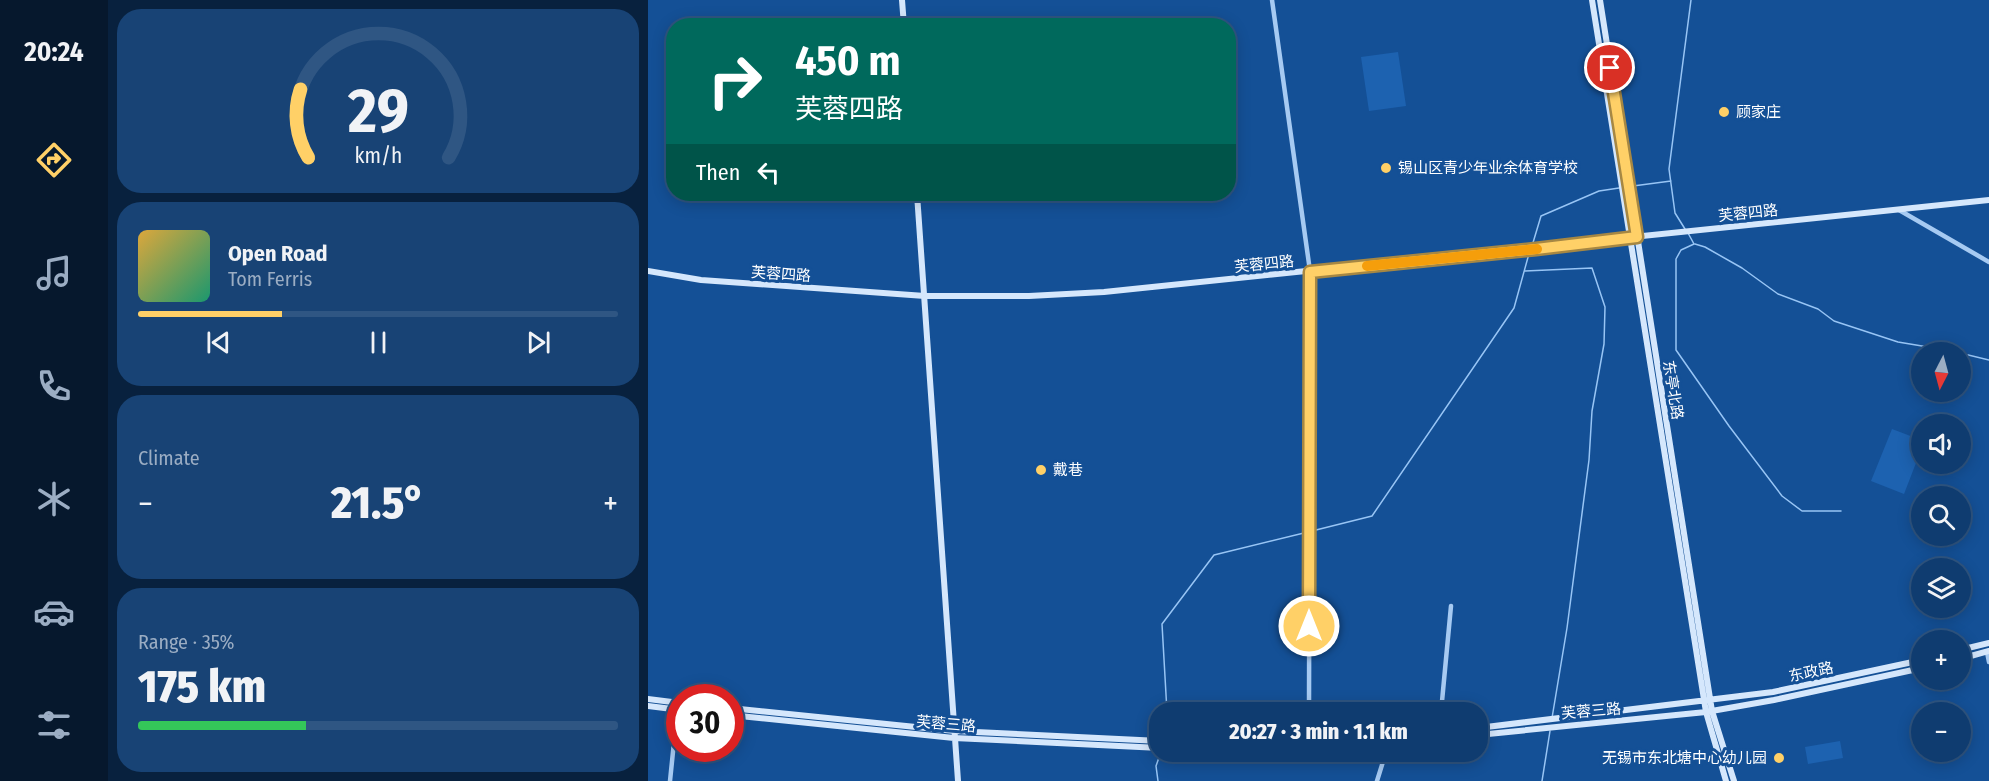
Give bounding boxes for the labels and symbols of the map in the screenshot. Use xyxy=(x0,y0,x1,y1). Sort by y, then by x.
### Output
pin xyxy=(1584,42,1635,93)
place label: 顾家庄 xyxy=(1736,103,1781,121)
marker: 顾家庄 xyxy=(1717,105,1731,119)
place label: 锡山区青少年业余体育学校 xyxy=(1398,159,1578,177)
marker: 锡山区青少年业余体育学校 xyxy=(1379,161,1393,175)
street label: 芙蓉四路 xyxy=(1717,201,1779,225)
street label: 芙蓉四路 xyxy=(1233,252,1295,276)
street label: 芙蓉四路 xyxy=(750,263,812,285)
north arrow xyxy=(1911,342,1971,402)
street label: 东亭北路 xyxy=(1659,359,1687,421)
place label: 戴巷 xyxy=(1053,461,1083,479)
marker: 戴巷 xyxy=(1034,463,1048,477)
position arrow xyxy=(1277,594,1341,658)
street label: 东政路 xyxy=(1787,659,1835,685)
speed limit sign: 30 xyxy=(666,684,744,762)
street label: 芙蓉三路 xyxy=(1560,699,1622,723)
street label: 芙蓉三路 xyxy=(915,712,977,736)
place label: 无锡市东北塘中心幼儿园 xyxy=(1602,749,1767,767)
marker: 无锡市东北塘中心幼儿园 xyxy=(1772,751,1786,765)

